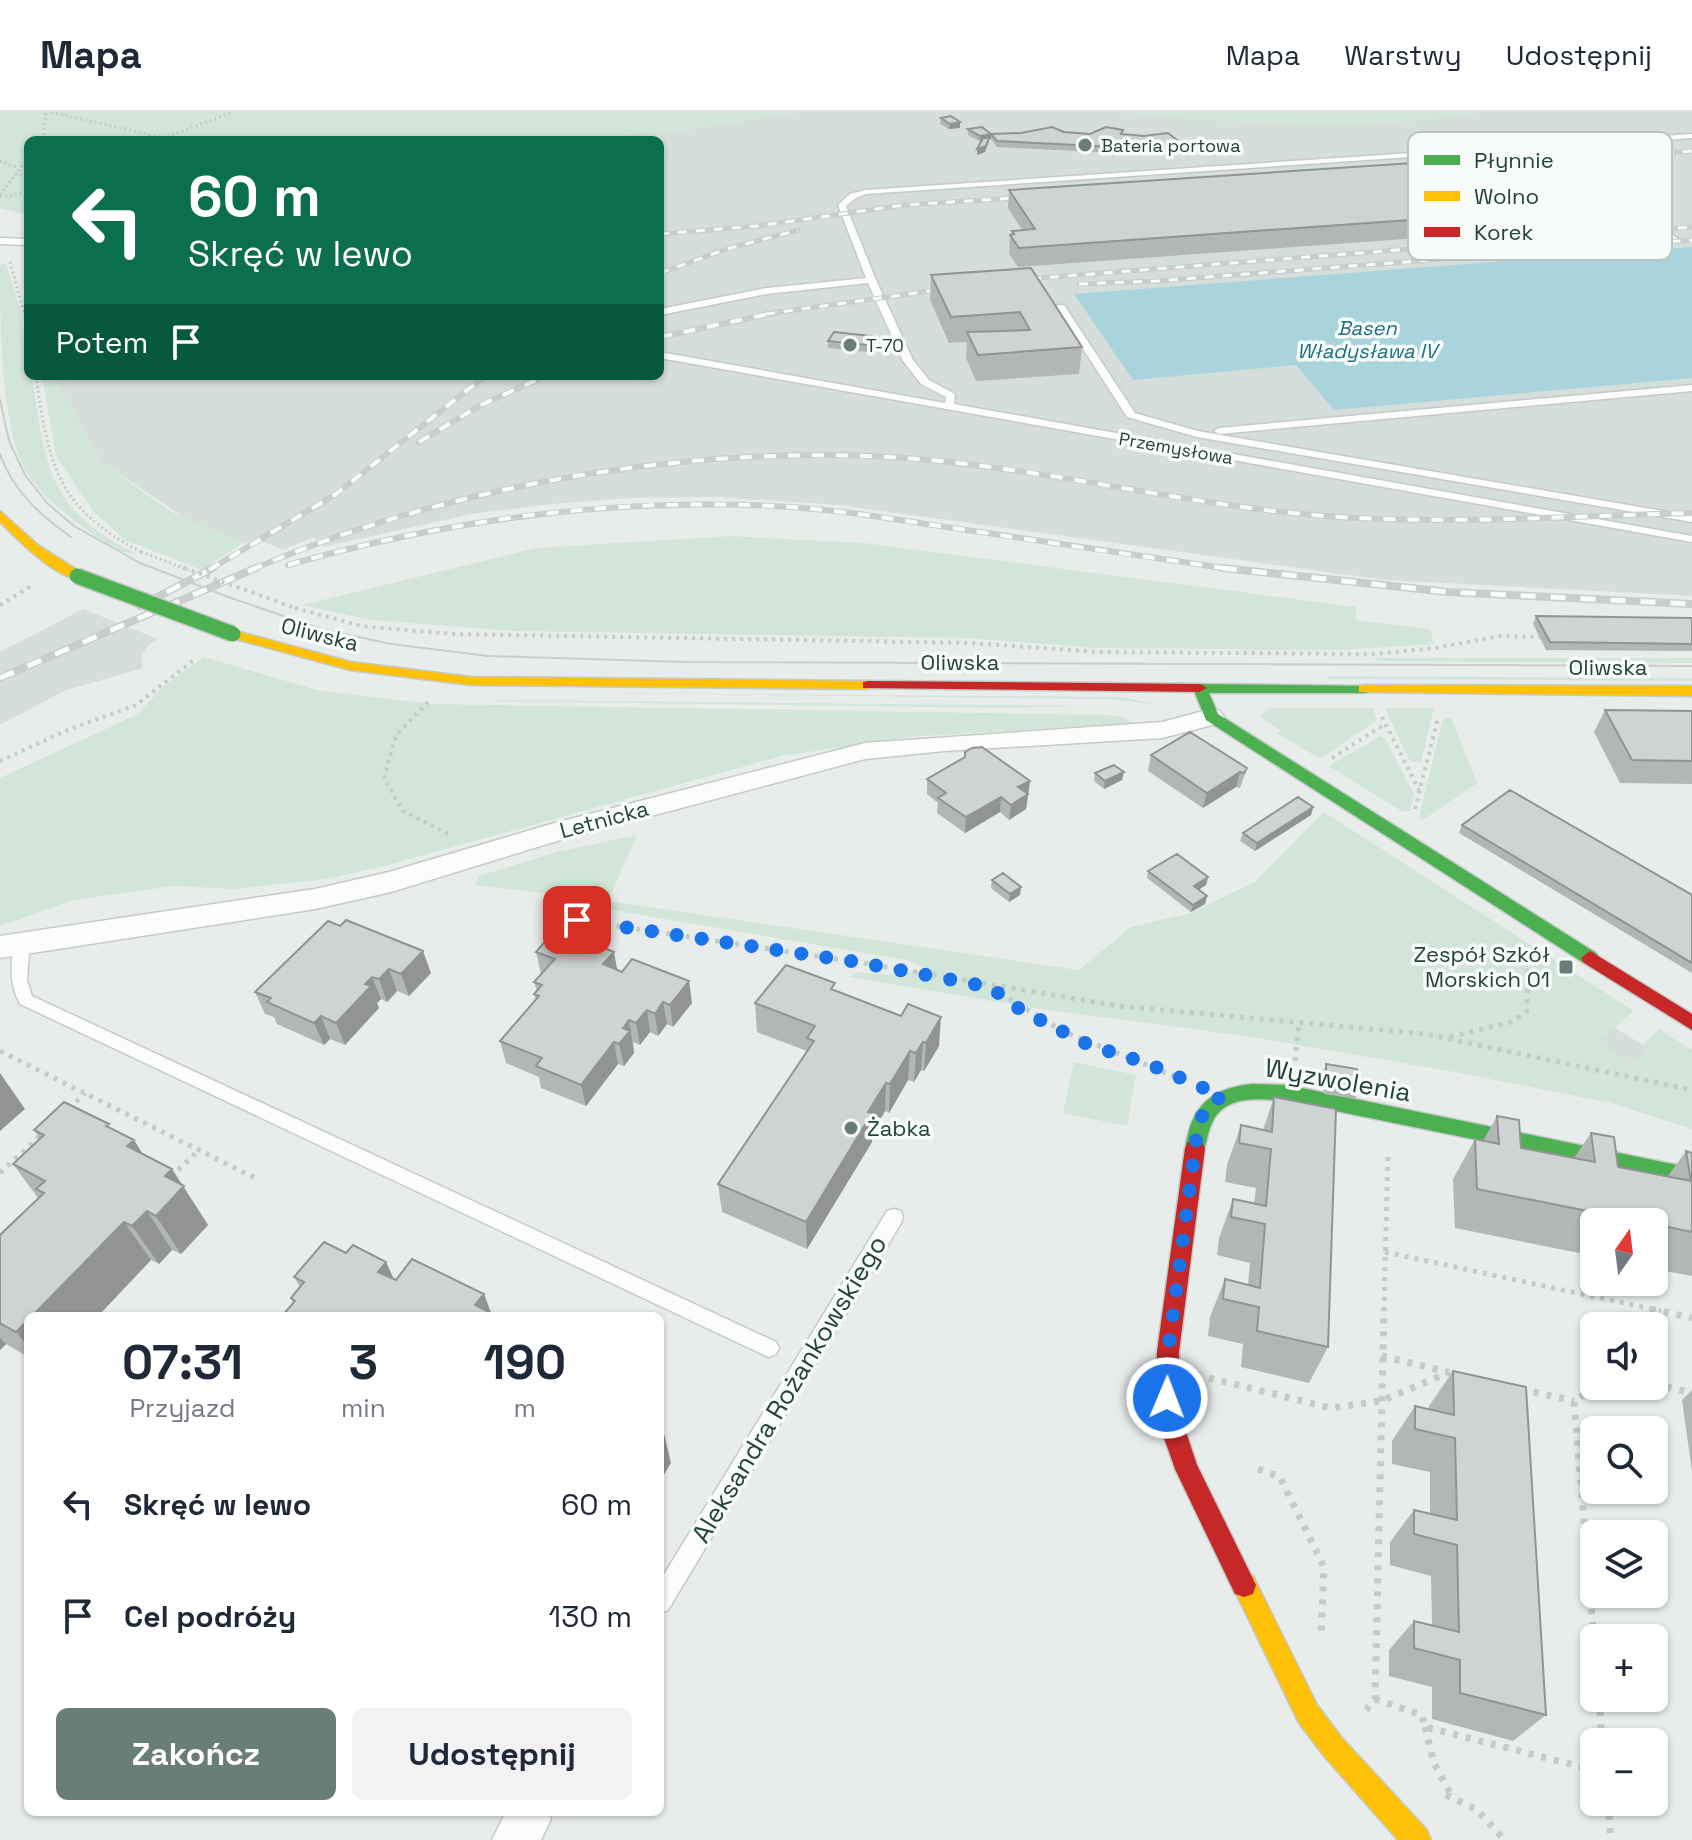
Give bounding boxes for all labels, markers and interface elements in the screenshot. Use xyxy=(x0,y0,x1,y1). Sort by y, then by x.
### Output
text: Mapa xyxy=(40,31,142,79)
text: Mapa xyxy=(1226,37,1300,73)
text: Warstwy xyxy=(1344,37,1462,73)
text: Udostępnij xyxy=(1506,37,1652,73)
legend xyxy=(1408,132,1672,260)
place label: Bateria portowa xyxy=(1101,134,1240,157)
marker: Bateria portowa xyxy=(1076,136,1094,154)
text: Płynnie xyxy=(1474,146,1554,174)
text: 60 m xyxy=(188,161,321,232)
icon: left xyxy=(56,168,160,272)
text: Wolno xyxy=(1474,182,1539,210)
text: Korek xyxy=(1474,218,1533,246)
text: Skręć w lewo xyxy=(188,231,413,277)
water label: Basen Władysława IV xyxy=(1297,315,1441,364)
icon: arrive xyxy=(164,320,208,364)
text: Potem xyxy=(56,323,148,362)
place label: T-70 xyxy=(866,334,904,357)
marker: T-70 xyxy=(841,336,859,354)
street label: Przemysłowa xyxy=(1117,427,1235,469)
street label: Oliwska xyxy=(278,611,362,657)
street label: Oliwska xyxy=(921,648,1000,676)
street label: Oliwska xyxy=(1569,653,1648,681)
street label: Letnicka xyxy=(556,794,652,844)
pin xyxy=(543,886,611,954)
icon: arrive xyxy=(555,898,599,942)
place label: Zespół Szkół Morskich 01 xyxy=(1414,940,1550,993)
marker: Zespół Szkół Morskich 01 xyxy=(1557,958,1575,976)
street label: Wyzwolenia xyxy=(1262,1050,1414,1110)
place label: Żabka xyxy=(867,1114,931,1142)
marker: Żabka xyxy=(842,1119,860,1137)
north arrow xyxy=(1580,1208,1668,1296)
map controls xyxy=(1580,1208,1668,1816)
street label: Aleksandra Rożankowskiego xyxy=(684,1229,894,1549)
button: sound xyxy=(1580,1312,1668,1400)
text: 07:31 xyxy=(122,1332,243,1393)
text: 3 xyxy=(349,1332,378,1393)
text: 190 xyxy=(484,1332,566,1393)
position arrow xyxy=(1125,1356,1209,1440)
text: Przyjazd xyxy=(129,1391,235,1425)
text: min xyxy=(341,1391,386,1425)
text: m xyxy=(514,1391,536,1425)
button: search xyxy=(1580,1416,1668,1504)
icon: left xyxy=(56,1482,100,1526)
text: Skręć w lewo xyxy=(124,1485,311,1524)
text: 60 m xyxy=(561,1485,632,1524)
button: layers xyxy=(1580,1520,1668,1608)
icon: arrive xyxy=(56,1594,100,1638)
text: Cel podróży xyxy=(124,1597,296,1636)
text: 130 m xyxy=(549,1597,632,1636)
button: + xyxy=(1580,1624,1668,1712)
button: Zakończ xyxy=(56,1708,336,1800)
button: Udostępnij xyxy=(352,1708,632,1800)
button: − xyxy=(1580,1728,1668,1816)

